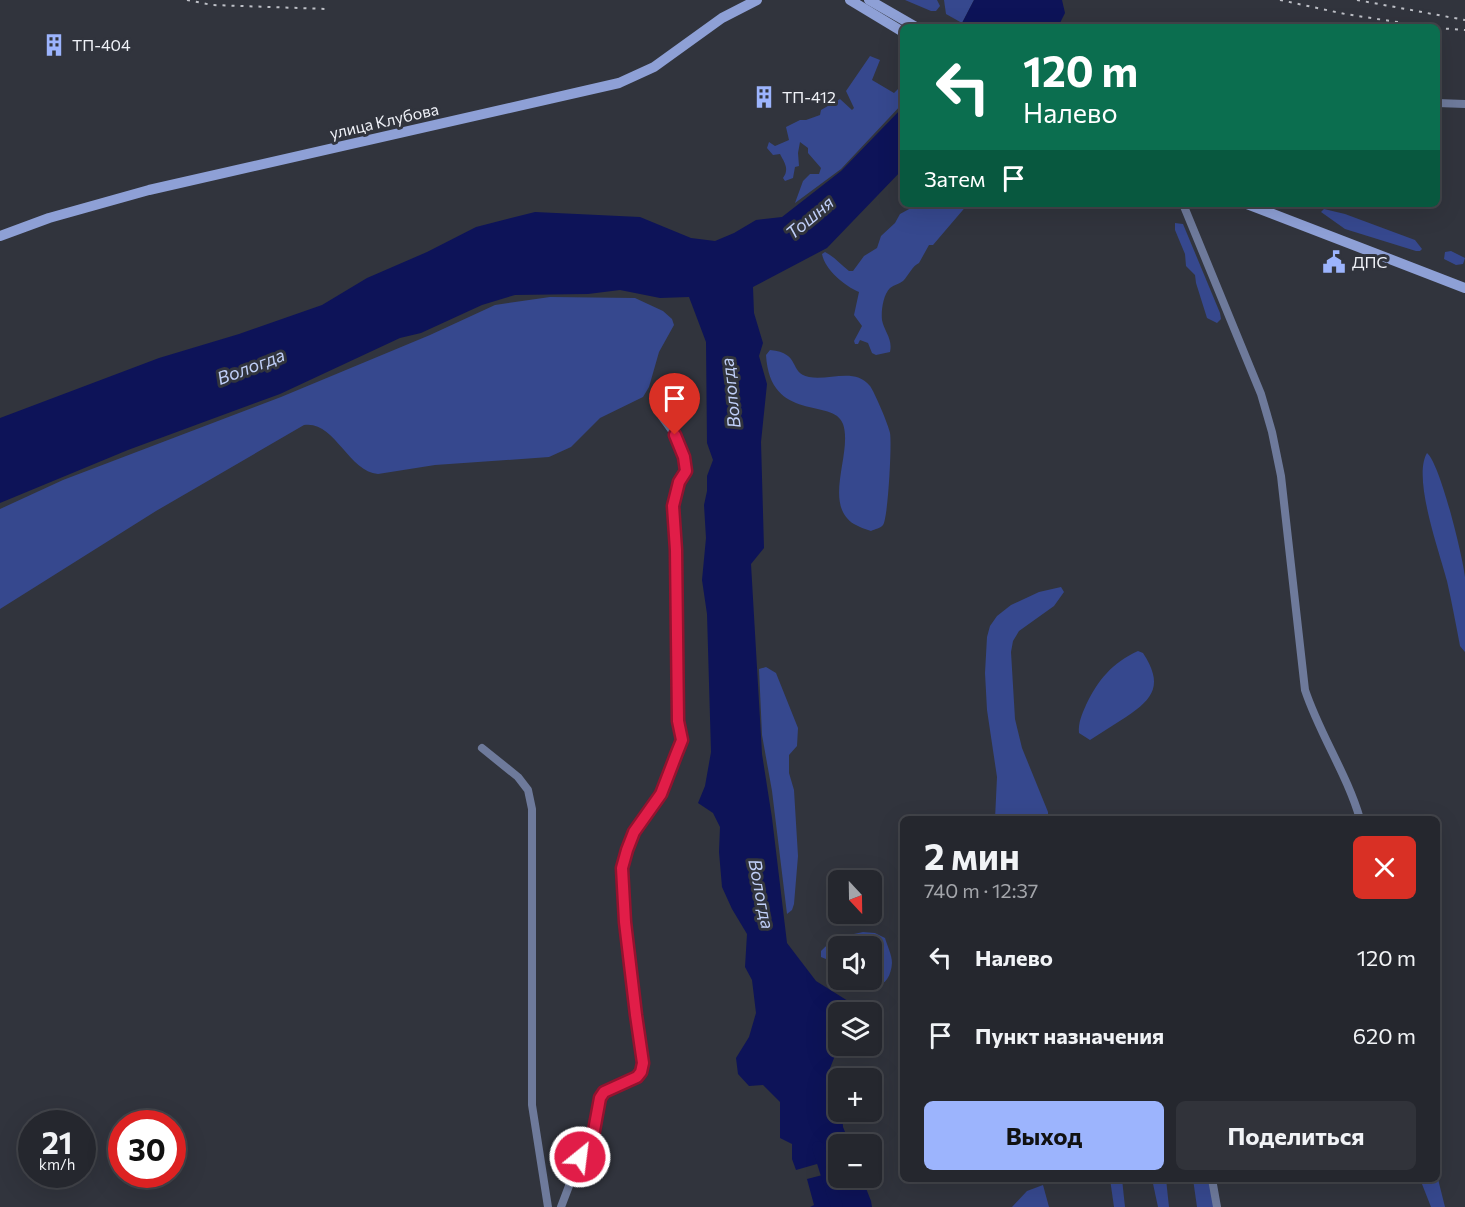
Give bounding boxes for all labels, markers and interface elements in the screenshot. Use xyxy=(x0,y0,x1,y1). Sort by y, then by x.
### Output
building icon: ТП-404 xyxy=(41,32,67,58)
place label: ТП-404 xyxy=(72,35,131,54)
text: 120 m xyxy=(1023,44,1138,96)
icon: left xyxy=(924,48,1002,126)
building icon: ТП-412 xyxy=(751,84,777,110)
place label: ТП-412 xyxy=(782,87,836,106)
text: Налево xyxy=(1023,96,1118,129)
street label: улица Клубова xyxy=(328,99,440,142)
icon: arrive xyxy=(997,162,1030,195)
text: Затем xyxy=(924,165,985,192)
water label: Тошня xyxy=(781,191,838,244)
public building icon: ДПС xyxy=(1321,249,1347,275)
place label: ДПС xyxy=(1352,252,1387,271)
water label: Вологда xyxy=(214,343,288,389)
water label: Вологда xyxy=(715,357,745,429)
pin xyxy=(649,373,700,435)
icon: arrive xyxy=(658,382,691,415)
text: 2 мин xyxy=(924,833,1020,877)
button: close xyxy=(1353,836,1416,899)
water label: Вологда xyxy=(744,857,780,931)
north arrow xyxy=(828,870,882,924)
map controls xyxy=(828,870,882,1188)
text: 740 m · 12:37 xyxy=(924,878,1038,902)
button: sound xyxy=(828,936,882,990)
icon: left xyxy=(924,941,957,974)
text: Налево xyxy=(975,944,1053,971)
text: 120 m xyxy=(1357,944,1416,971)
button: layers xyxy=(828,1002,882,1056)
icon: arrive xyxy=(924,1019,957,1052)
text: Пункт назначения xyxy=(975,1022,1164,1049)
text: 620 m xyxy=(1353,1022,1416,1049)
button: + xyxy=(828,1068,882,1122)
button: Выход xyxy=(924,1101,1164,1170)
button: Поделиться xyxy=(1176,1101,1416,1170)
speed limit sign: 30 xyxy=(108,1110,186,1188)
text: 21 xyxy=(42,1123,72,1160)
position arrow xyxy=(548,1125,612,1189)
button: − xyxy=(828,1134,882,1188)
text: km/h xyxy=(39,1155,75,1173)

